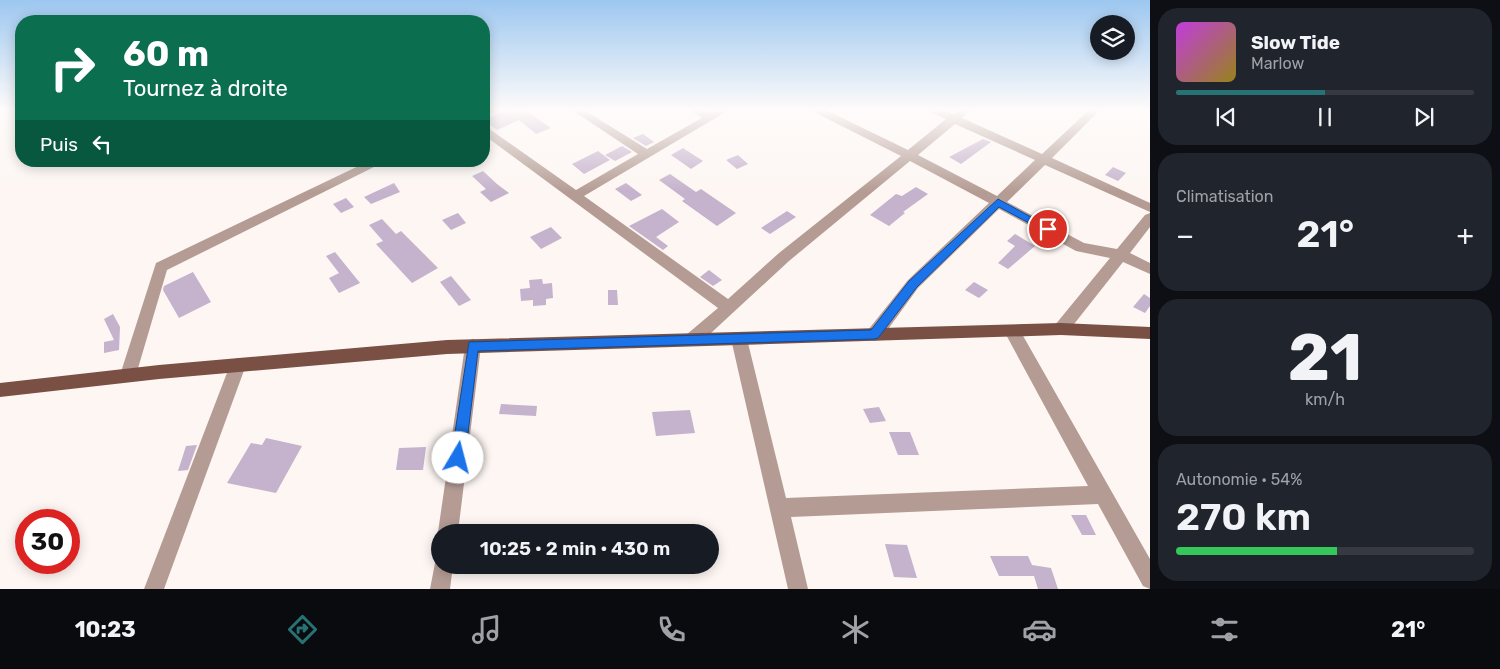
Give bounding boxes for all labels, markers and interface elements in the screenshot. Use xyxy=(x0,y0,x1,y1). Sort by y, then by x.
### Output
map controls xyxy=(1090,15,1135,60)
button: layers xyxy=(1090,15,1135,60)
text: Slow Tide xyxy=(1251,31,1340,54)
text: 60 m xyxy=(123,33,209,75)
icon: right xyxy=(40,35,105,100)
text: Marlow xyxy=(1251,54,1304,73)
text: Tournez à droite xyxy=(123,75,288,102)
icon: previous xyxy=(1212,103,1240,131)
icon: pause xyxy=(1311,103,1339,131)
icon: next xyxy=(1410,103,1438,131)
icon: left xyxy=(88,130,116,158)
text: Puis xyxy=(40,133,78,156)
text: Climatisation xyxy=(1176,187,1273,206)
pin xyxy=(1027,208,1069,250)
text: 21° xyxy=(1297,211,1354,257)
icon: arrive xyxy=(1034,215,1062,243)
text: − xyxy=(1176,219,1194,252)
text: + xyxy=(1457,219,1474,252)
text: 21 xyxy=(1288,319,1362,396)
text: km/h xyxy=(1305,390,1345,409)
position arrow xyxy=(431,431,483,483)
text: Autonomie · 54% xyxy=(1176,470,1302,489)
text: 270 km xyxy=(1176,494,1311,540)
speed limit sign: 30 xyxy=(15,509,80,574)
text: 10:25 · 2 min · 430 m xyxy=(480,537,670,560)
icon: directions xyxy=(285,612,320,647)
icon: music xyxy=(469,612,504,647)
icon: phone xyxy=(654,612,689,647)
icon: climate xyxy=(838,612,873,647)
icon: car xyxy=(1022,612,1057,647)
icon: filters xyxy=(1207,612,1242,647)
text: 10:23 xyxy=(75,616,136,643)
text: 21° xyxy=(1391,616,1425,643)

